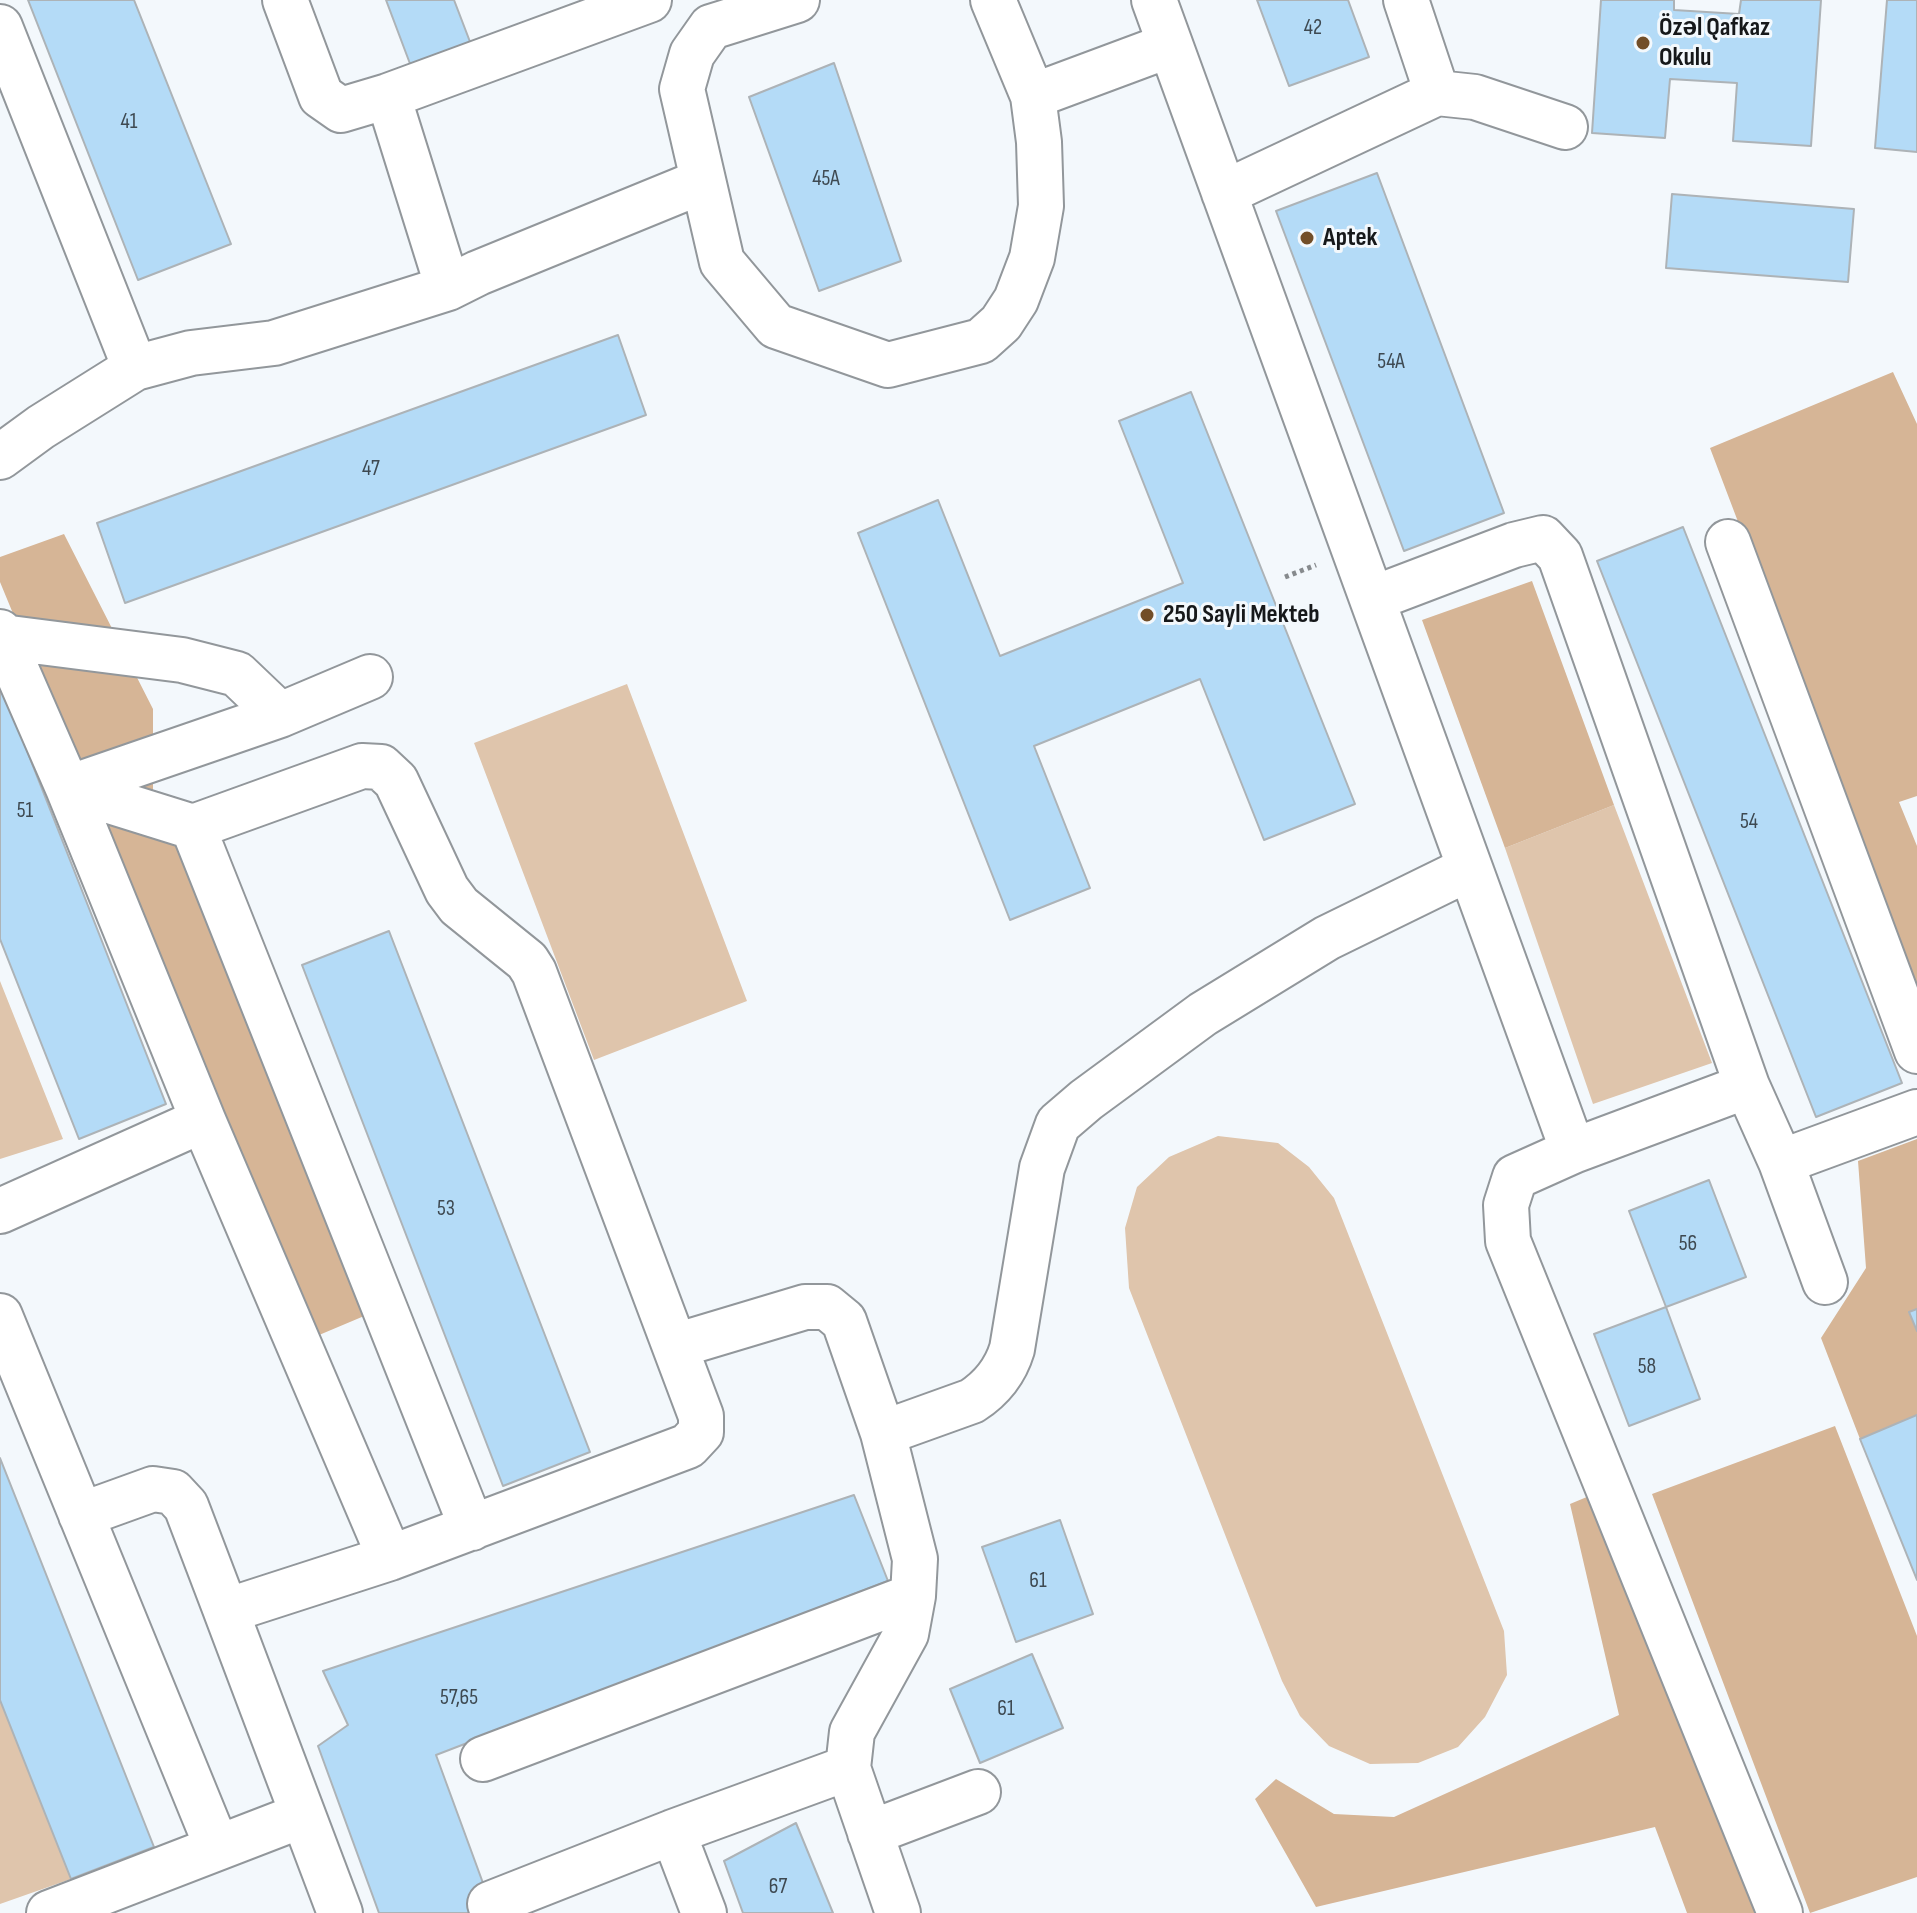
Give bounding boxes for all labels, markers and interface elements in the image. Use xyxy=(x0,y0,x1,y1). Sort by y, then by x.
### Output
place label: Özəl Qafkaz Okulu xyxy=(1659,12,1770,74)
house number: 42 xyxy=(1304,15,1322,41)
marker: Özəl Qafkaz Okulu xyxy=(1634,34,1652,52)
house number: 41 xyxy=(121,109,137,135)
house number: 45A xyxy=(812,166,840,192)
place label: Aptek xyxy=(1323,222,1377,254)
marker: Aptek xyxy=(1298,229,1316,247)
house number: 54A xyxy=(1377,349,1405,375)
house number: 47 xyxy=(362,456,380,482)
place label: 250 Sayli Mekteb xyxy=(1163,599,1320,631)
marker: 250 Sayli Mekteb xyxy=(1138,606,1156,624)
house number: 51 xyxy=(17,798,33,824)
house number: 54 xyxy=(1740,809,1758,835)
house number: 53 xyxy=(437,1196,455,1222)
house number: 56 xyxy=(1679,1231,1697,1257)
house number: 58 xyxy=(1638,1354,1656,1380)
house number: 61 xyxy=(1029,1568,1047,1594)
house number: 57,65 xyxy=(440,1685,478,1711)
house number: 61 xyxy=(997,1696,1015,1722)
house number: 67 xyxy=(769,1874,787,1900)

